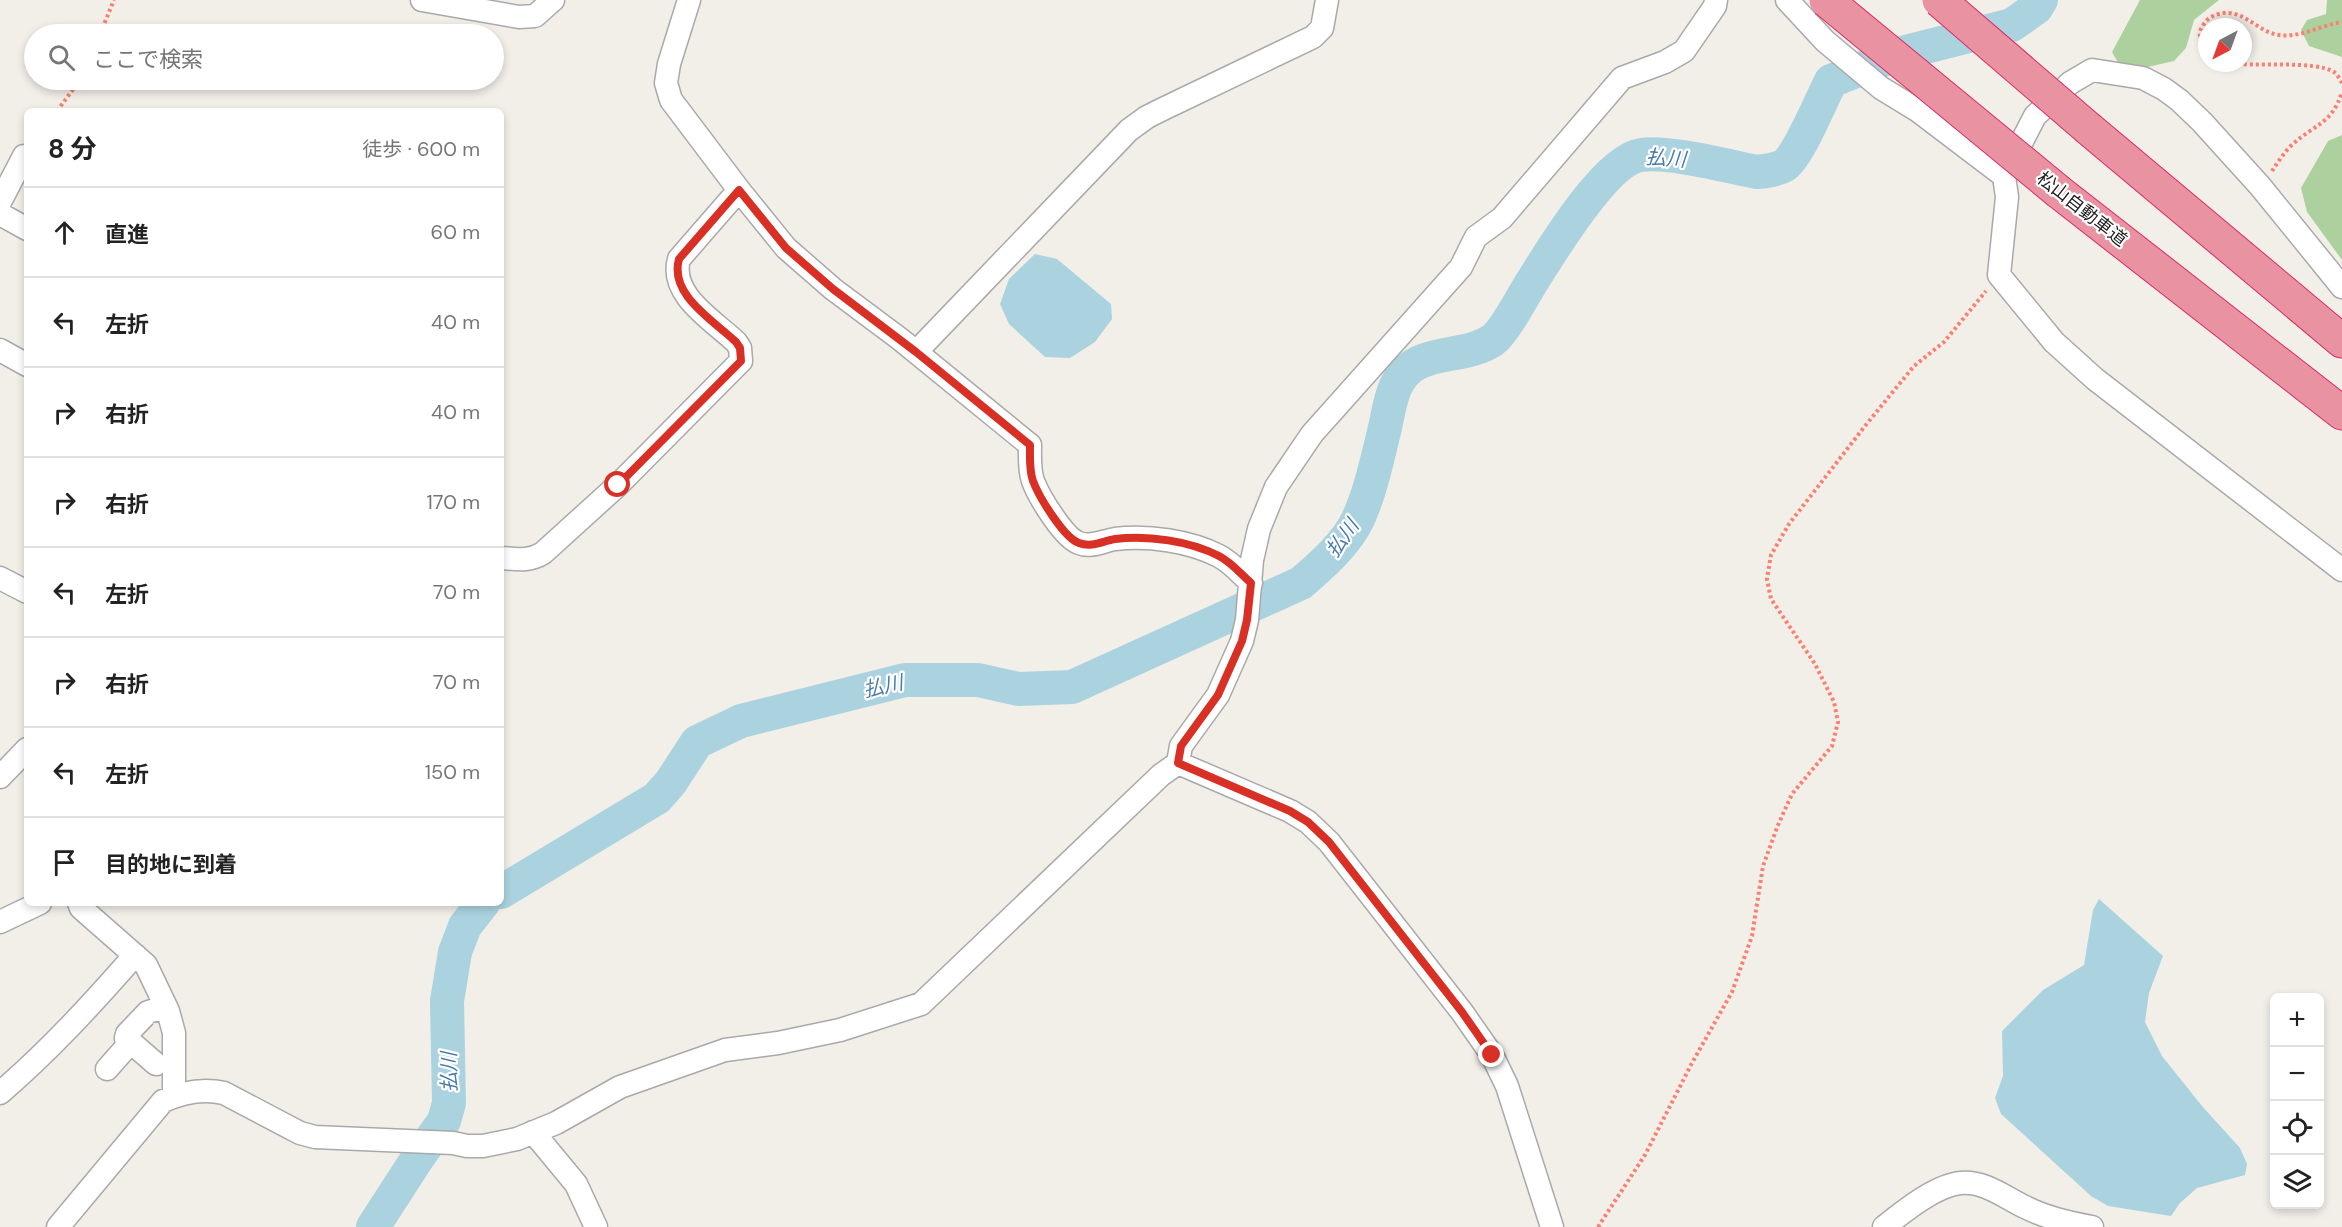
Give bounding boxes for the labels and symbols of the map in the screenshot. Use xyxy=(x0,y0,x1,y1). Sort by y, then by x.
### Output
north arrow xyxy=(2198,18,2252,72)
water label: 払川 xyxy=(1645,144,1689,173)
street label: 松山自動車道 xyxy=(2032,166,2132,252)
route start xyxy=(604,471,630,497)
water label: 払川 xyxy=(1320,513,1365,562)
water label: 払川 xyxy=(861,669,907,703)
route end xyxy=(1478,1041,1504,1067)
water label: 払川 xyxy=(436,1050,462,1092)

